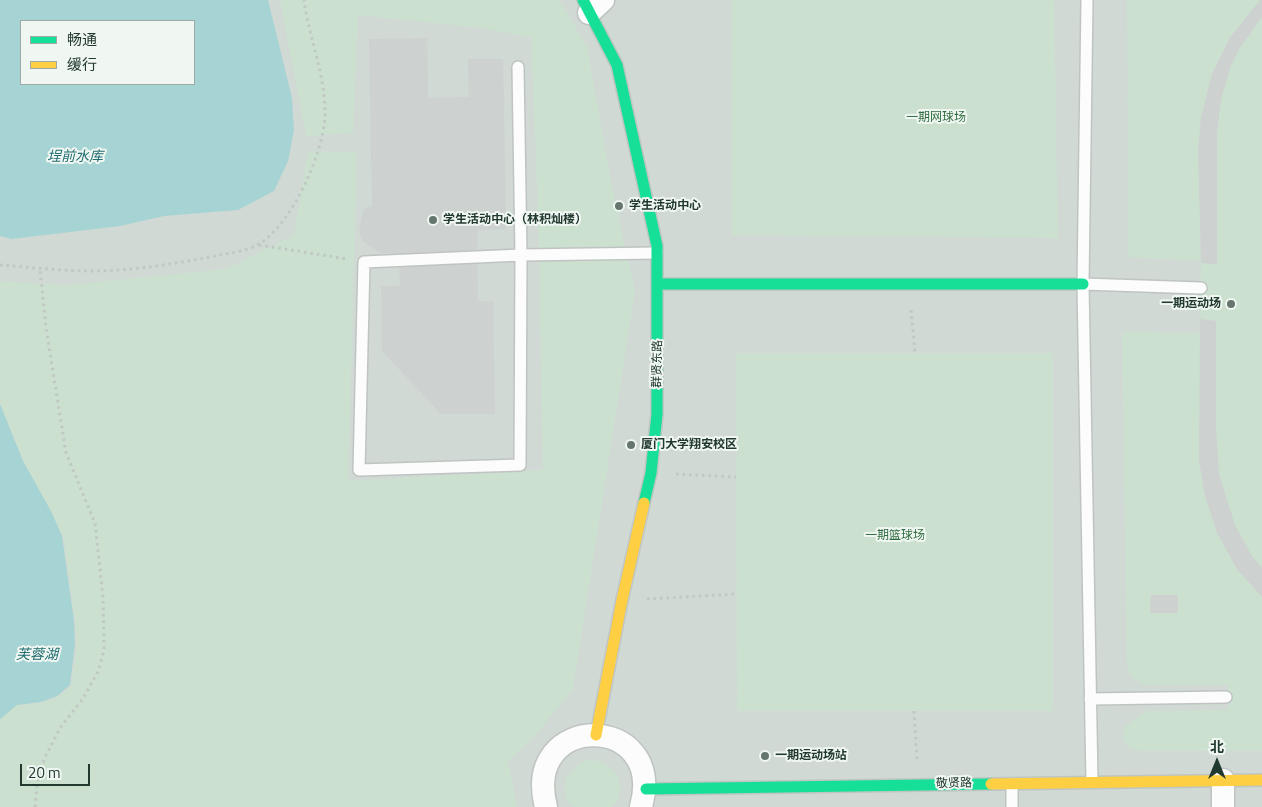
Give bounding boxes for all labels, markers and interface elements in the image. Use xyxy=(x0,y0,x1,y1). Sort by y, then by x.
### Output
legend xyxy=(20,20,195,85)
text: 畅通 xyxy=(67,28,97,51)
text: 缓行 xyxy=(67,53,97,76)
park label: 一期网球场 xyxy=(906,111,966,125)
water label: 埕前水库 xyxy=(47,150,103,166)
place label: 学生活动中心 xyxy=(629,199,701,213)
marker: 学生活动中心 xyxy=(613,200,625,212)
place label: 学生活动中心（林积灿楼） xyxy=(443,213,587,227)
marker: 学生活动中心（林积灿楼） xyxy=(427,214,439,226)
place label: 一期运动场 xyxy=(1161,297,1221,311)
marker: 一期运动场 xyxy=(1225,298,1237,310)
street label: 群贤东路 xyxy=(650,340,666,388)
place label: 厦门大学翔安校区 xyxy=(641,438,737,452)
marker: 厦门大学翔安校区 xyxy=(625,439,637,451)
park label: 一期篮球场 xyxy=(865,529,925,543)
water label: 芙蓉湖 xyxy=(16,648,58,664)
text: 北 xyxy=(1210,736,1224,757)
north arrow xyxy=(1192,737,1242,787)
place label: 一期运动场站 xyxy=(775,749,847,763)
marker: 一期运动场站 xyxy=(759,750,771,762)
scale bar xyxy=(22,754,92,786)
text: 20 m xyxy=(28,761,61,784)
street label: 敬贤路 xyxy=(936,776,972,792)

